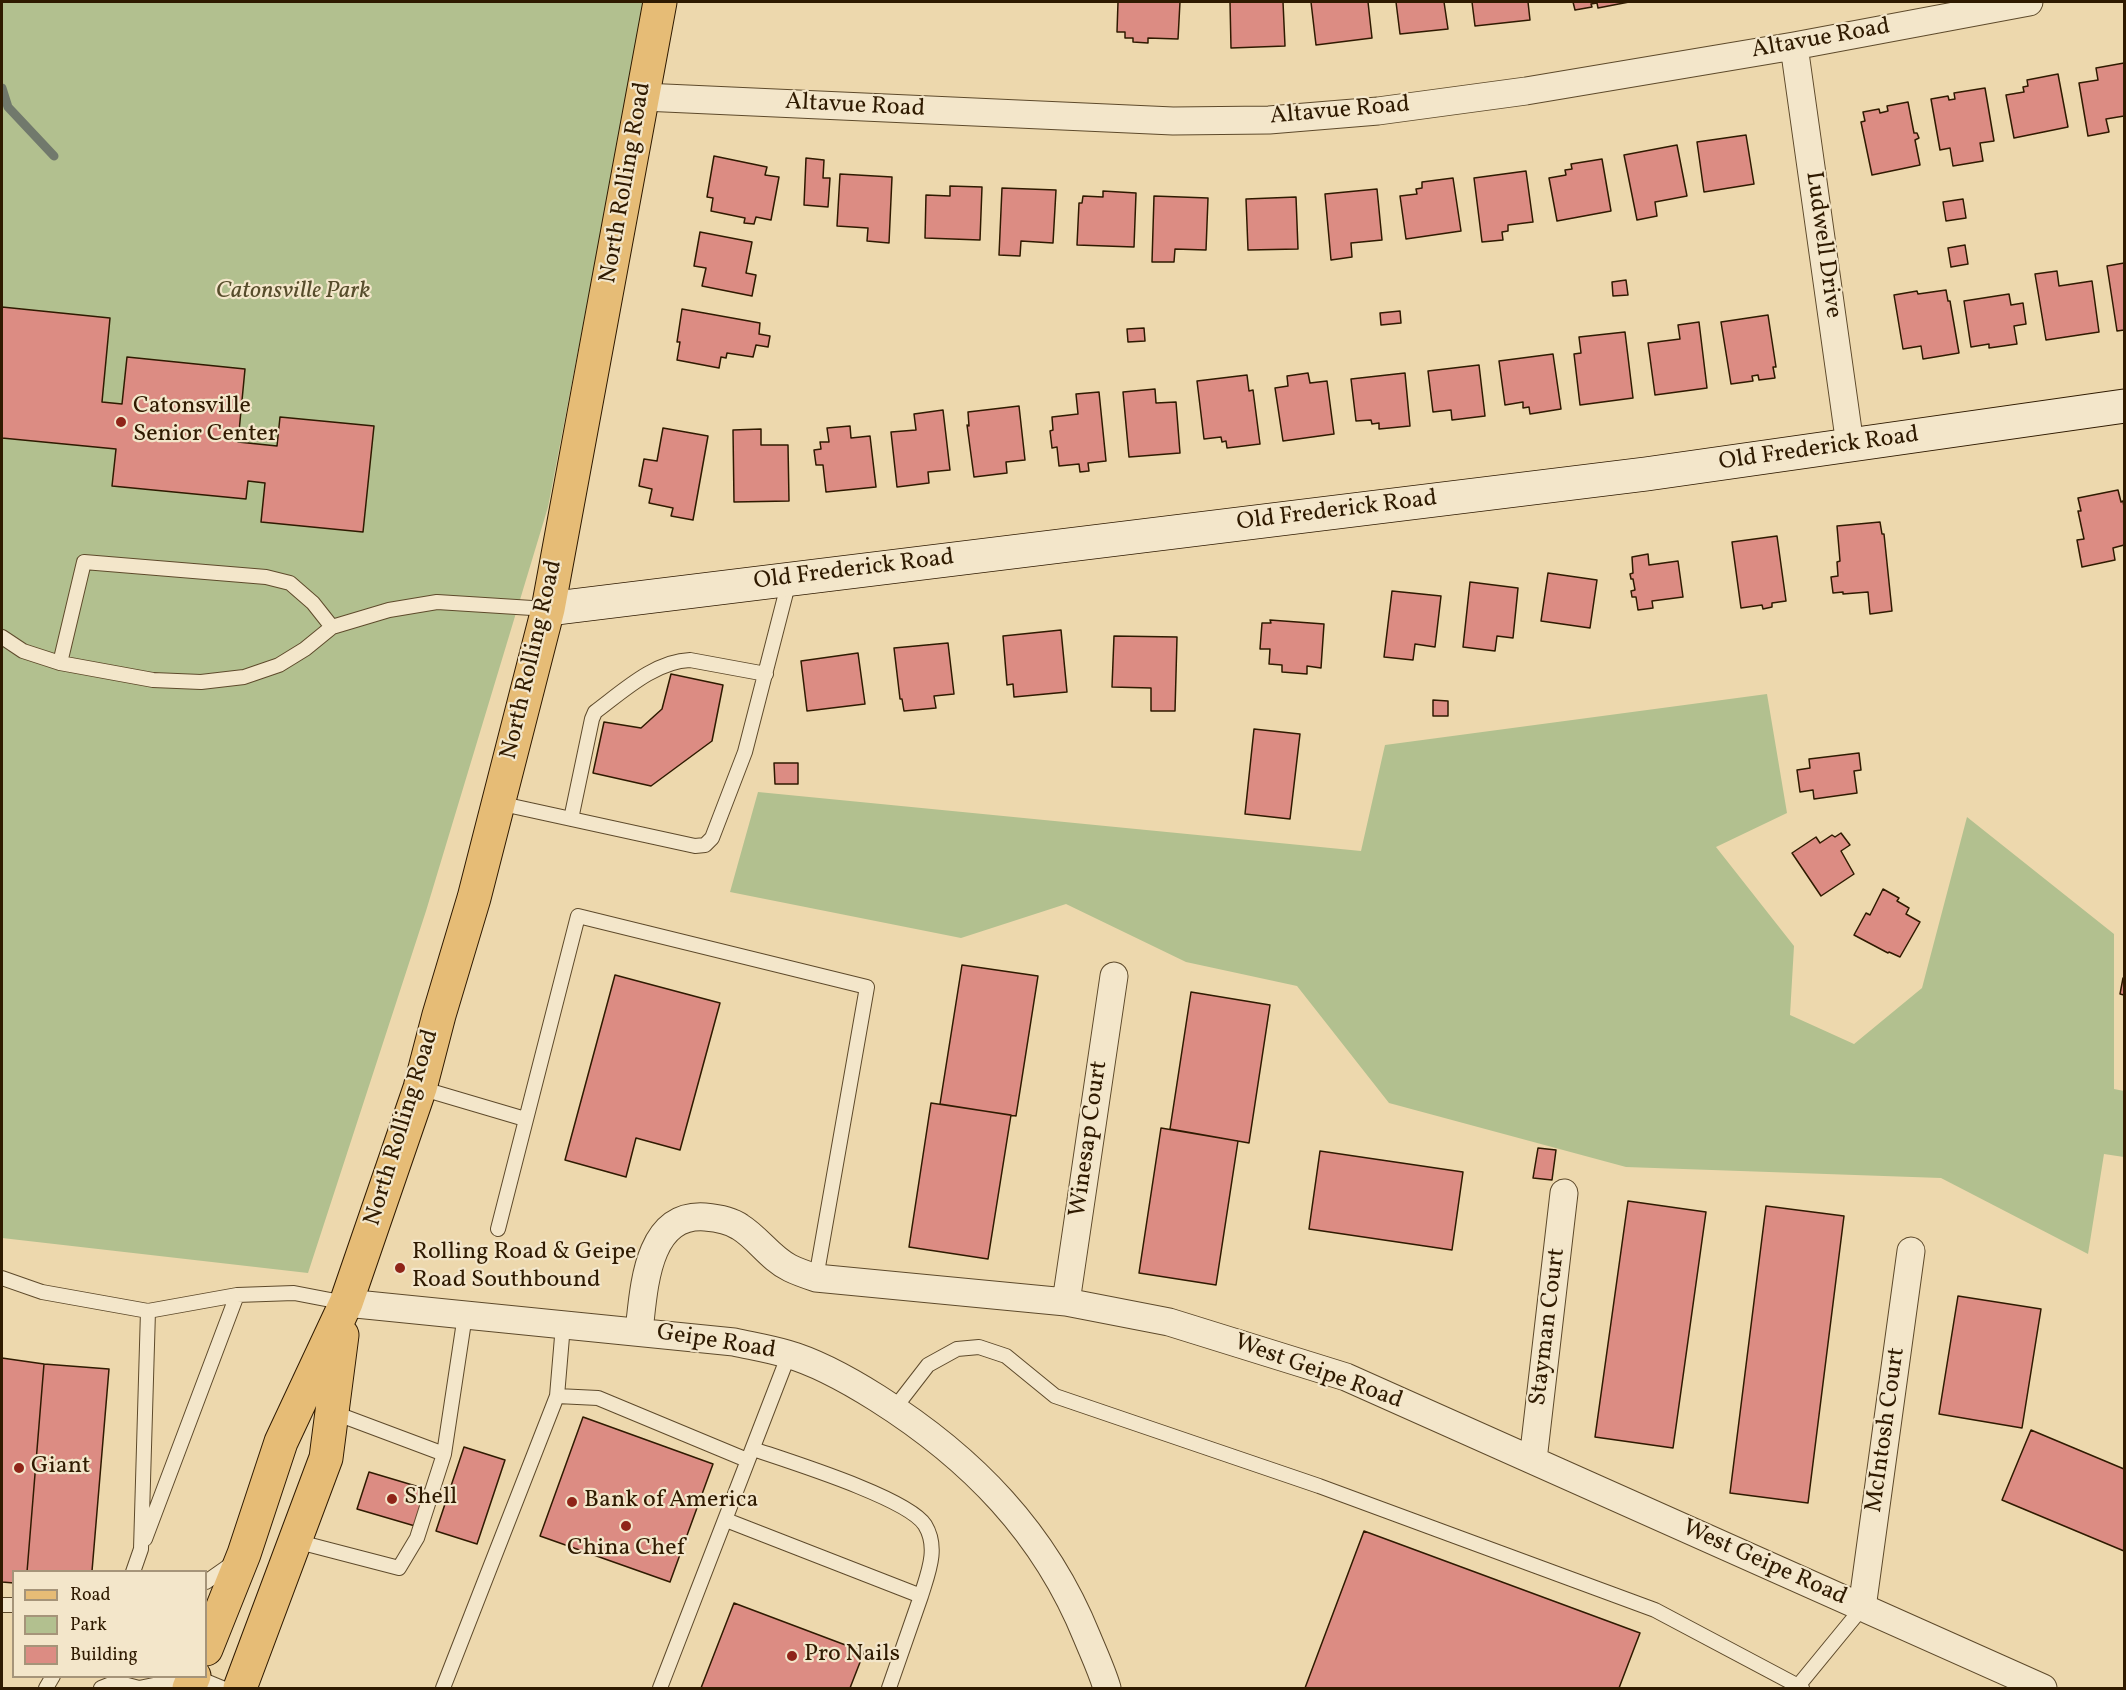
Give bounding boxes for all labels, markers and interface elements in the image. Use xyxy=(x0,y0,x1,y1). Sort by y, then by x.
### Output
street label: Altavue Road xyxy=(1749,14,1893,66)
street label: North Rolling Road xyxy=(595,80,659,286)
street label: Altavue Road xyxy=(784,89,926,125)
street label: Altavue Road xyxy=(1269,92,1411,132)
street label: Ludwell Drive xyxy=(1797,170,1847,320)
park label: Catonsville Park xyxy=(216,279,370,307)
place label: Catonsville Senior Center xyxy=(133,394,278,450)
marker: Catonsville Senior Center xyxy=(114,415,128,429)
street label: Old Frederick Road xyxy=(1717,422,1921,478)
street label: Old Frederick Road xyxy=(1235,485,1439,539)
street label: Old Frederick Road xyxy=(752,544,956,598)
street label: North Rolling Road xyxy=(496,557,570,763)
street label: North Rolling Road xyxy=(359,1026,447,1230)
street label: Winesap Court xyxy=(1065,1059,1115,1219)
place label: Rolling Road & Geipe Road Southbound xyxy=(412,1240,636,1296)
street label: Stayman Court xyxy=(1525,1247,1573,1407)
marker: Rolling Road & Geipe Road Southbound xyxy=(393,1261,407,1275)
street label: Geipe Road xyxy=(654,1319,778,1367)
street label: West Geipe Road xyxy=(1230,1329,1406,1417)
street label: McIntosh Court xyxy=(1861,1346,1913,1514)
place label: Giant xyxy=(31,1454,90,1482)
marker: Giant xyxy=(12,1461,26,1475)
place label: Shell xyxy=(404,1485,457,1513)
place label: Bank of America xyxy=(584,1488,758,1516)
marker: Shell xyxy=(385,1492,399,1506)
marker: Bank of America xyxy=(565,1495,579,1509)
street label: West Geipe Road xyxy=(1677,1515,1851,1613)
marker: China Chef xyxy=(619,1519,633,1533)
place label: China Chef xyxy=(567,1536,685,1564)
legend xyxy=(12,1570,207,1678)
text: Road xyxy=(70,1583,111,1608)
text: Park xyxy=(70,1613,107,1638)
place label: Pro Nails xyxy=(804,1642,900,1670)
text: Building xyxy=(70,1643,138,1668)
marker: Pro Nails xyxy=(785,1649,799,1663)

